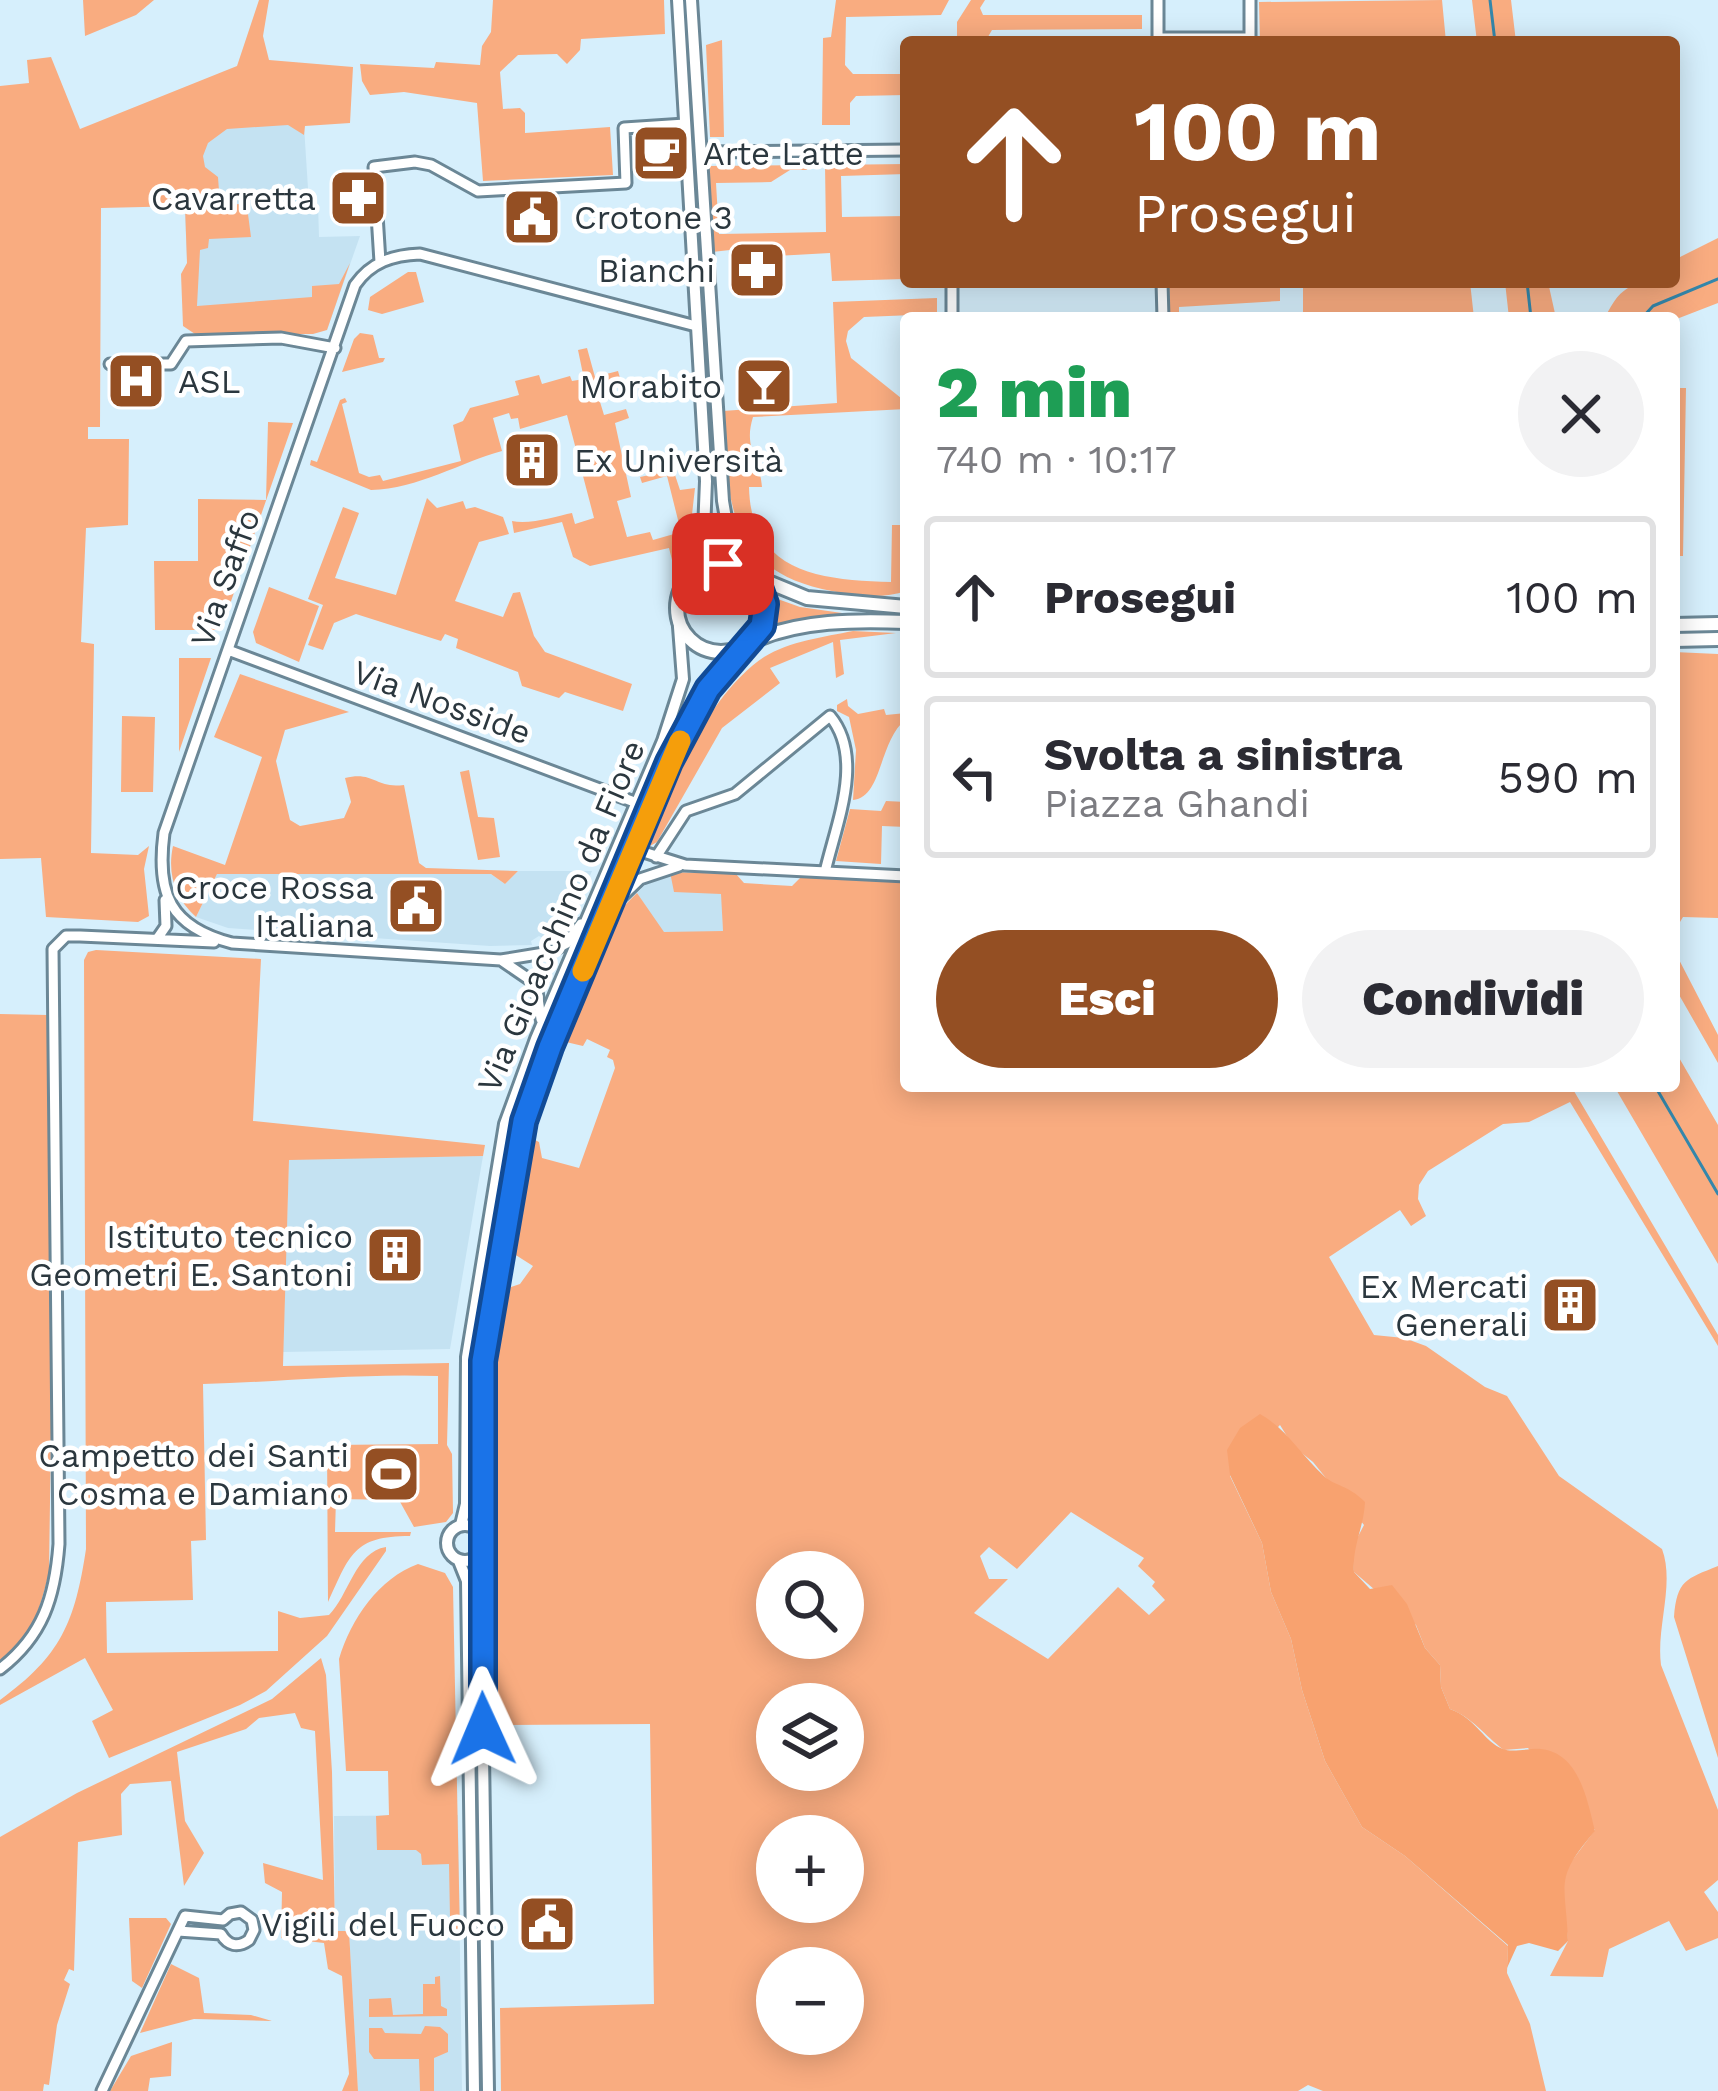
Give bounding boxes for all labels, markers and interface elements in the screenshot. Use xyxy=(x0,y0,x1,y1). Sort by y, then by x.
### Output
text: 100 m xyxy=(1134,82,1381,180)
icon: ahead xyxy=(936,84,1092,240)
cafe icon: Arte Latte xyxy=(630,122,692,184)
place label: Arte Latte xyxy=(703,134,864,173)
pharmacy icon: Cavarretta xyxy=(327,167,389,229)
place label: Cavarretta xyxy=(151,179,316,218)
text: Prosegui xyxy=(1134,182,1357,245)
public building icon: Crotone 3 xyxy=(501,186,563,248)
place label: Crotone 3 xyxy=(574,198,733,237)
pharmacy icon: Bianchi xyxy=(726,239,788,301)
place label: Bianchi xyxy=(598,251,715,290)
hospital icon: ASL xyxy=(105,350,167,412)
text: 2 min xyxy=(936,350,1132,434)
button: close xyxy=(1518,351,1644,477)
bar icon: Morabito xyxy=(733,355,795,417)
place label: ASL xyxy=(178,362,240,401)
place label: Morabito xyxy=(580,367,722,406)
building icon: Ex Università xyxy=(501,429,563,491)
text: 740 m · 10:17 xyxy=(936,437,1177,482)
place label: Ex Università xyxy=(574,441,783,480)
street label: Via Saffo xyxy=(182,504,268,652)
pin xyxy=(672,513,774,615)
icon: arrive xyxy=(690,531,756,597)
icon: ahead xyxy=(942,564,1008,630)
text: Prosegui xyxy=(1044,571,1236,624)
text: 100 m xyxy=(1506,571,1638,624)
street label: Via Nosside xyxy=(348,652,536,752)
text: Svolta a sinistra xyxy=(1044,728,1403,781)
street label: Via Gioacchino da Fiore xyxy=(469,734,653,1098)
icon: left xyxy=(942,744,1008,810)
text: 590 m xyxy=(1498,751,1638,804)
text: Piazza Ghandi xyxy=(1044,781,1310,826)
place label: Croce Rossa Italiana xyxy=(175,868,374,945)
public building icon: Croce Rossa Italiana xyxy=(385,875,447,937)
button: Esci xyxy=(936,930,1278,1068)
button: Condividi xyxy=(1302,930,1644,1068)
place label: Istituto tecnico Geometri E. Santoni xyxy=(29,1217,353,1294)
building icon: Istituto tecnico Geometri E. Santoni xyxy=(364,1224,426,1286)
place label: Ex Mercati Generali xyxy=(1360,1267,1528,1344)
building icon: Ex Mercati Generali xyxy=(1539,1274,1601,1336)
place label: Campetto dei Santi Cosma e Damiano xyxy=(38,1436,349,1513)
sports icon: Campetto dei Santi Cosma e Damiano xyxy=(360,1443,422,1505)
map controls xyxy=(756,1551,864,2055)
button: search xyxy=(756,1551,864,1659)
position arrow xyxy=(420,1666,546,1792)
button: layers xyxy=(756,1683,864,1791)
button: + xyxy=(756,1815,864,1923)
public building icon: Vigili del Fuoco xyxy=(516,1893,578,1955)
place label: Vigili del Fuoco xyxy=(261,1905,505,1944)
button: − xyxy=(756,1947,864,2055)

